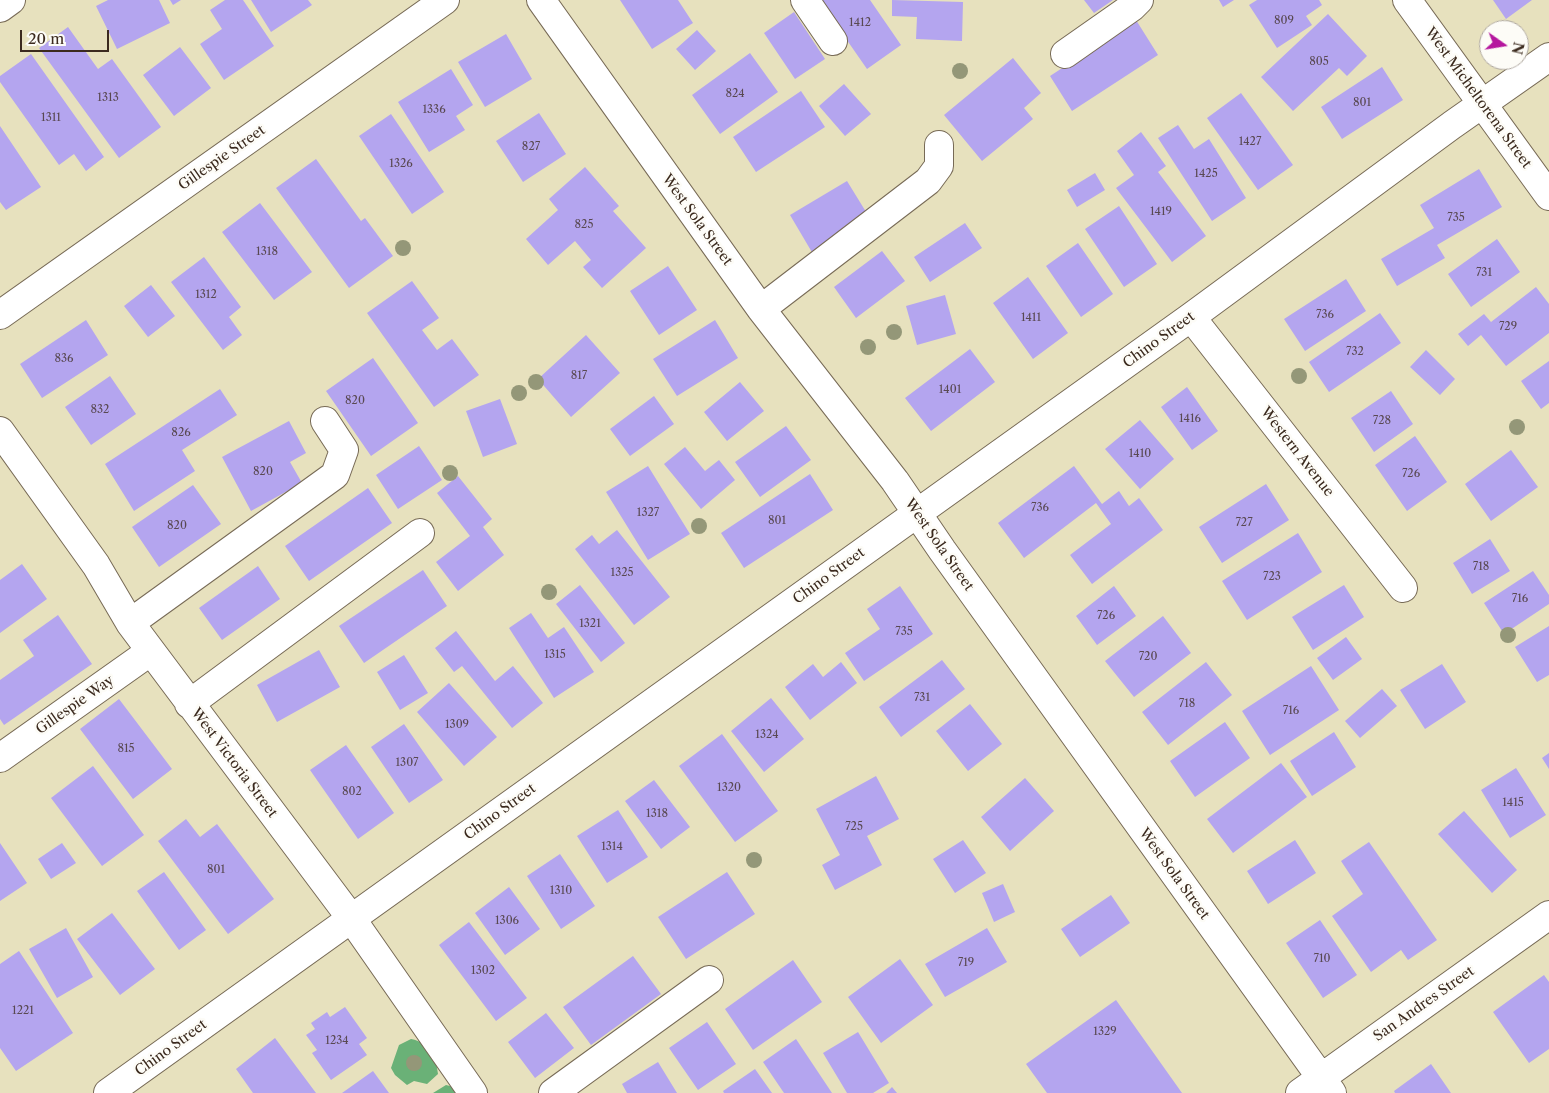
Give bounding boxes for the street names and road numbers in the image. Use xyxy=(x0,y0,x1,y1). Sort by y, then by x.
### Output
street label: West Micheltorena Street xyxy=(1421,24,1535,172)
street label: Gillespie Street xyxy=(175,122,269,194)
street label: West Sola Street xyxy=(658,171,736,269)
street label: Chino Street xyxy=(1120,308,1198,372)
street label: Western Avenue xyxy=(1257,404,1337,500)
street label: West Sola Street xyxy=(901,496,977,594)
street label: Chino Street xyxy=(790,544,868,608)
street label: Gillespie Way xyxy=(33,672,117,738)
street label: West Victoria Street xyxy=(187,705,281,821)
street label: Chino Street xyxy=(461,780,539,844)
street label: West Sola Street xyxy=(1135,825,1213,923)
street label: San Andres Street xyxy=(1370,963,1478,1045)
street label: Chino Street xyxy=(132,1016,210,1080)

